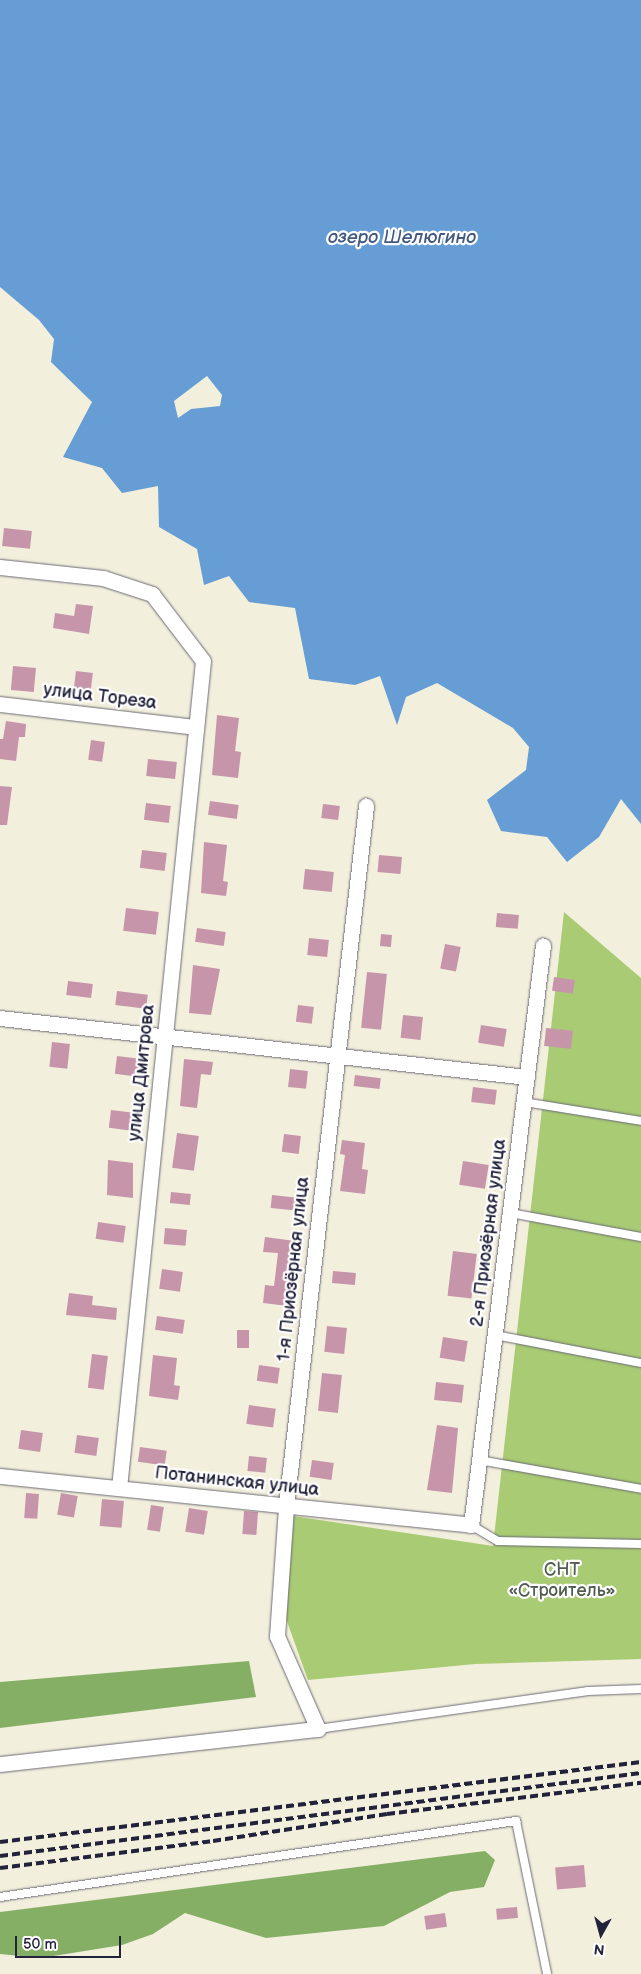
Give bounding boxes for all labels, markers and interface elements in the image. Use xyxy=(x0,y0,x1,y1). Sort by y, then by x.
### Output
water label: озеро Шелюгино xyxy=(328,227,476,249)
street label: улица Тореза xyxy=(42,679,158,715)
street label: улица Дмитрова xyxy=(124,1004,160,1142)
street label: 2-я Приозёрная улица xyxy=(467,1138,511,1328)
street label: 1-я Приозёрная улица xyxy=(274,1176,314,1362)
street label: Потанинская улица xyxy=(154,1463,320,1501)
park label: СНТ «Строитель» xyxy=(508,1560,616,1602)
north arrow xyxy=(576,1909,626,1959)
scale bar xyxy=(18,1926,124,1958)
text: 50 m xyxy=(23,1935,57,1954)
text: N xyxy=(593,1940,605,1958)

